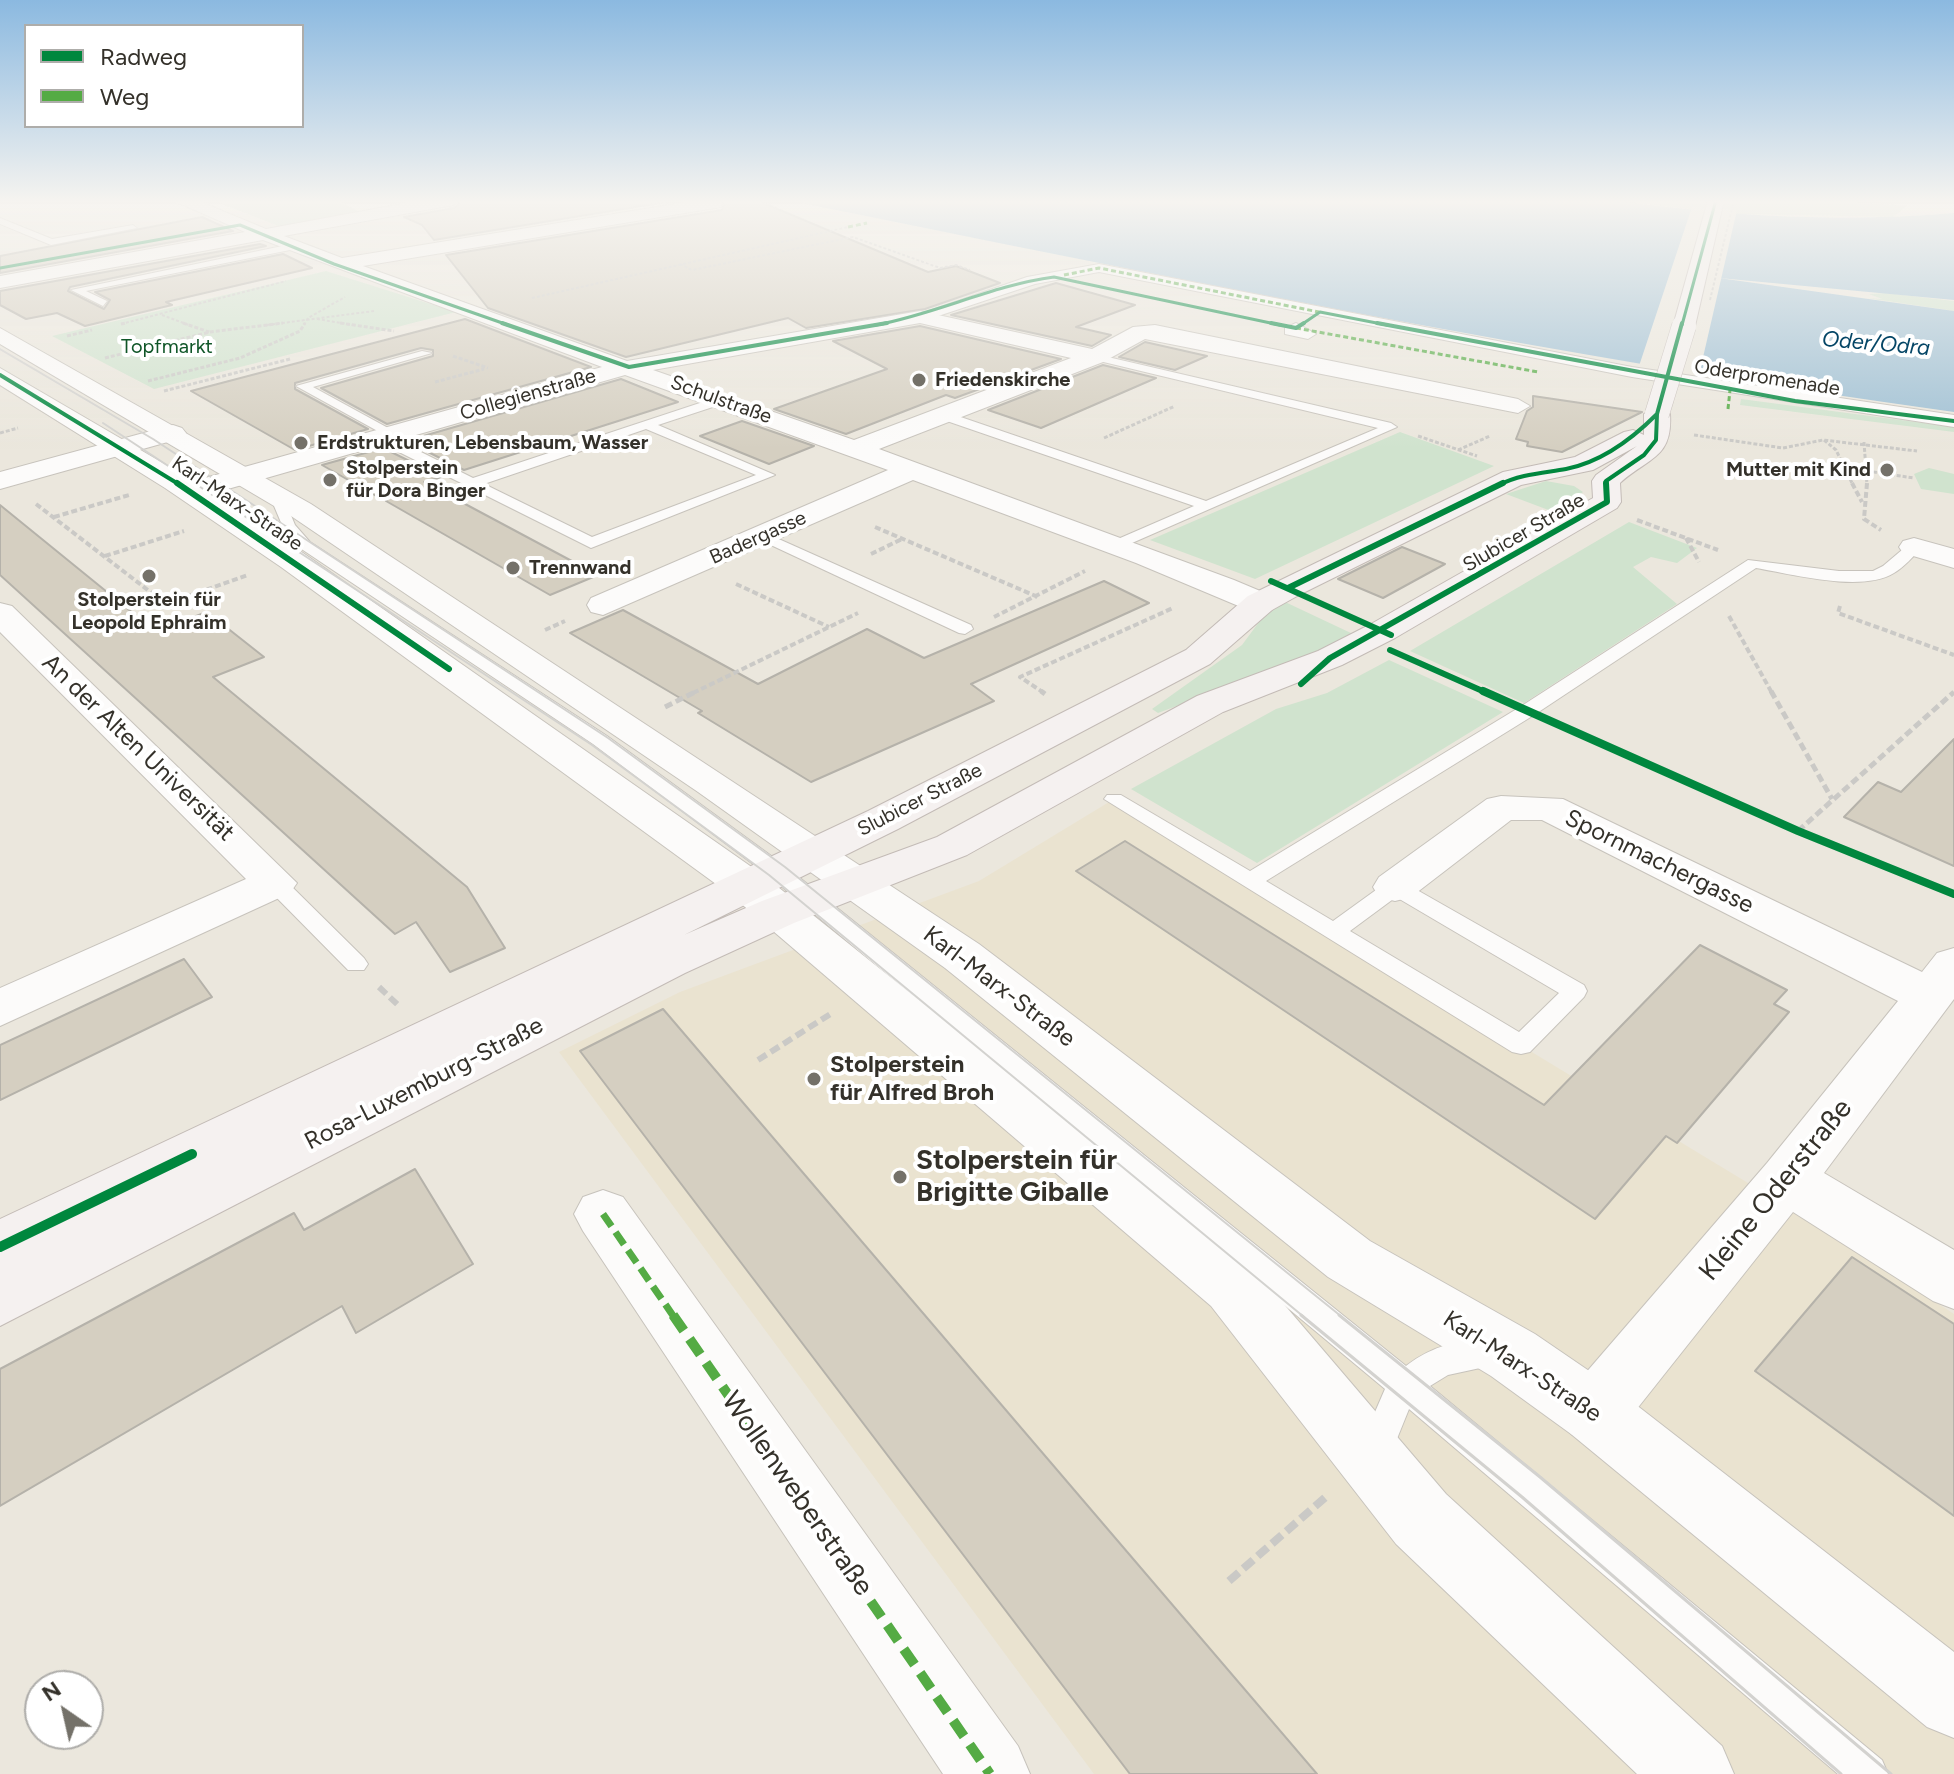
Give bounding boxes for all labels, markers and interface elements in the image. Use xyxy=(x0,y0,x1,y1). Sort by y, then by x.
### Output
legend xyxy=(24,24,304,128)
text: Radweg xyxy=(100,42,187,71)
text: Weg xyxy=(100,82,149,111)
water label: Oder/Odra xyxy=(1821,326,1931,362)
park label: Topfmarkt xyxy=(121,335,213,359)
street label: Oderpromenade xyxy=(1693,355,1841,401)
street label: Collegienstraße xyxy=(457,364,599,426)
place label: Friedenskirche xyxy=(935,368,1070,392)
street label: Schulstraße xyxy=(667,371,775,429)
marker: Friedenskirche xyxy=(910,371,928,389)
place label: Erdstrukturen, Lebensbaum, Wasser xyxy=(317,431,648,455)
marker: Erdstrukturen, Lebensbaum, Wasser xyxy=(292,434,310,452)
street label: Karl-Marx-Straße xyxy=(167,451,307,557)
place label: Stolperstein für Dora Binger xyxy=(346,456,486,503)
place label: Mutter mit Kind xyxy=(1726,458,1871,482)
marker: Mutter mit Kind xyxy=(1878,461,1896,479)
marker: Stolperstein für Dora Binger xyxy=(321,471,339,489)
street label: Slubicer Straße xyxy=(1459,488,1589,578)
street label: Badergasse xyxy=(706,506,810,570)
place label: Trennwand xyxy=(529,556,631,580)
marker: Trennwand xyxy=(504,559,522,577)
marker: Stolperstein für Leopold Ephraim xyxy=(140,567,158,585)
place label: Stolperstein für Leopold Ephraim xyxy=(72,588,226,635)
street label: An der Alten Universität xyxy=(36,649,240,847)
street label: Slubicer Straße xyxy=(854,758,986,842)
street label: Spornmachergasse xyxy=(1560,804,1758,920)
street label: Karl-Marx-Straße xyxy=(917,920,1081,1054)
street label: Rosa-Luxemburg-Straße xyxy=(300,1011,548,1157)
place label: Stolperstein für Alfred Broh xyxy=(830,1051,994,1107)
marker: Stolperstein für Alfred Broh xyxy=(805,1070,823,1088)
street label: Kleine Oderstraße xyxy=(1692,1092,1860,1288)
place label: Stolperstein für Brigitte Giballe xyxy=(916,1144,1117,1210)
marker: Stolperstein für Brigitte Giballe xyxy=(891,1168,909,1186)
street label: Karl-Marx-Straße xyxy=(1437,1305,1607,1429)
street label: Wollenweberstraße xyxy=(714,1385,880,1603)
north arrow xyxy=(24,1670,104,1750)
text: N xyxy=(37,1675,66,1707)

